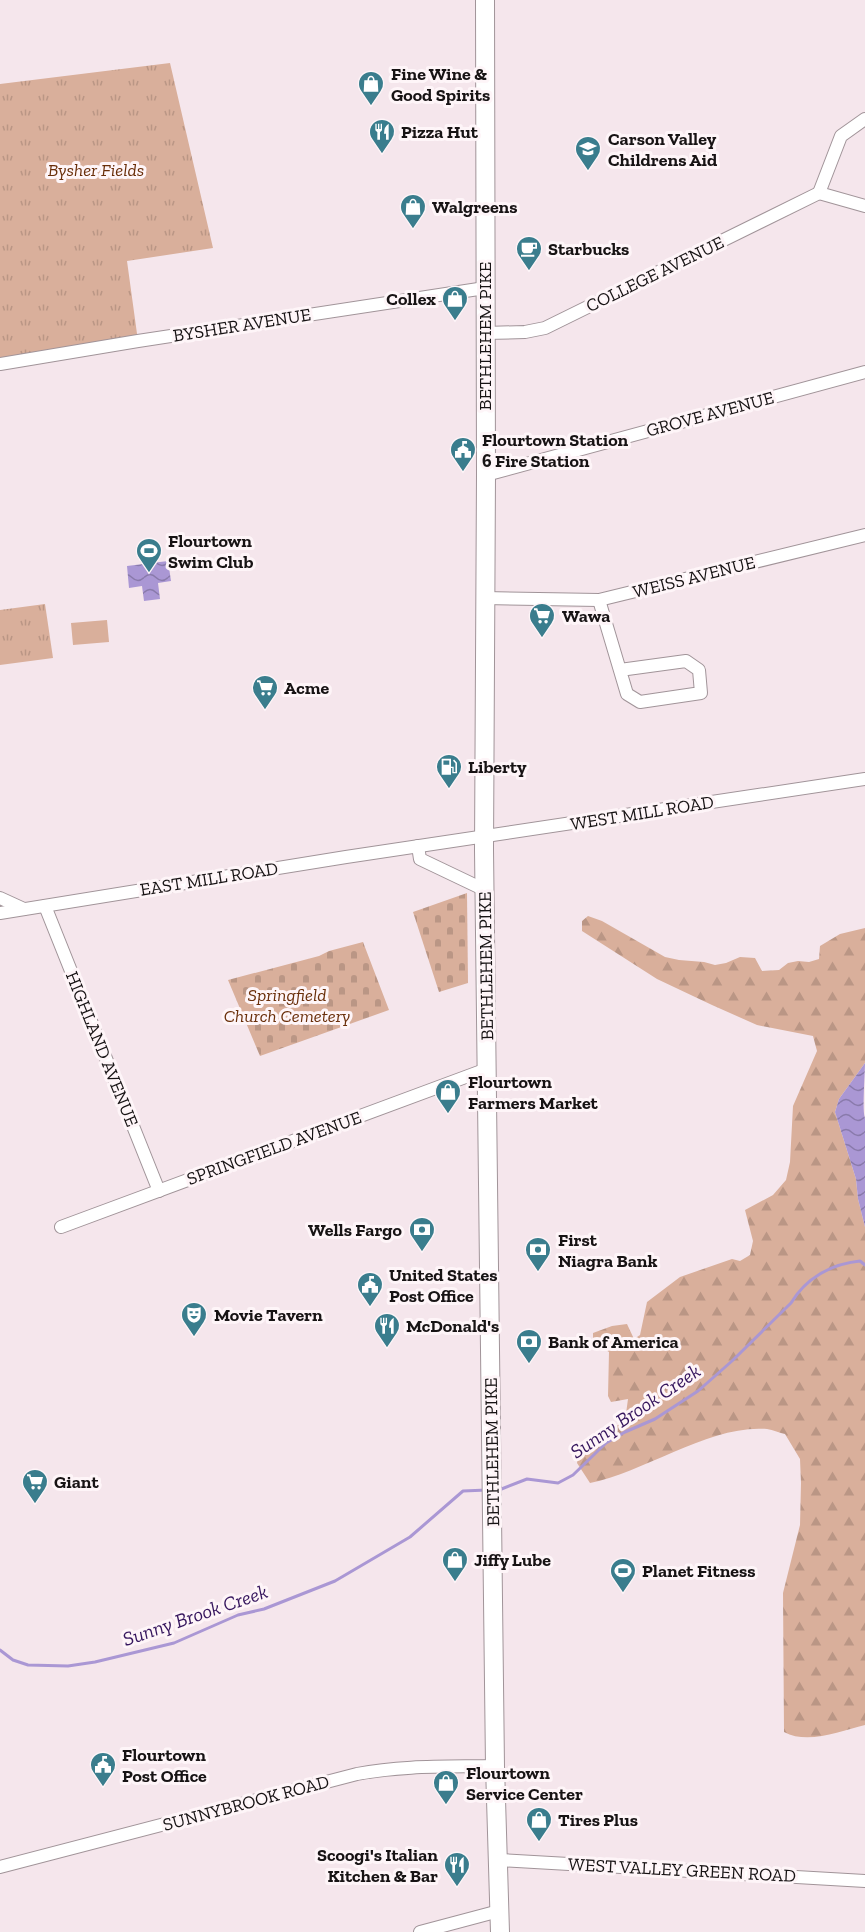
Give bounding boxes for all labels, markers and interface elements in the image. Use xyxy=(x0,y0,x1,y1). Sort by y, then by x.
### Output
place label: Fine Wine & Good Spirits xyxy=(391,63,490,106)
shop icon: Fine Wine & Good Spirits xyxy=(356,69,386,107)
restaurant icon: Pizza Hut xyxy=(367,117,397,155)
place label: Pizza Hut xyxy=(401,121,479,143)
place label: Carson Valley Childrens Aid xyxy=(608,128,718,171)
school or university icon: Carson Valley Childrens Aid xyxy=(573,134,603,172)
park label: Bysher Fields xyxy=(48,159,144,181)
shop icon: Walgreens xyxy=(398,192,428,230)
place label: Walgreens xyxy=(432,196,518,218)
street label: COLLEGE AVENUE xyxy=(582,231,728,317)
cafe icon: Starbucks xyxy=(514,234,544,272)
place label: Starbucks xyxy=(548,238,629,260)
street label: BETHLEHEM PIKE xyxy=(474,262,496,410)
shop icon: Collex xyxy=(440,284,470,322)
place label: Collex xyxy=(386,288,436,310)
street label: BYSHER AVENUE xyxy=(171,303,313,347)
street label: GROVE AVENUE xyxy=(644,386,776,442)
place label: Flourtown Station 6 Fire Station xyxy=(482,429,629,472)
public building icon: Flourtown Station 6 Fire Station xyxy=(448,435,478,473)
place label: Flourtown Swim Club xyxy=(168,530,253,573)
sports icon: Flourtown Swim Club xyxy=(134,536,164,574)
street label: WEISS AVENUE xyxy=(630,551,758,603)
supermarket icon: Wawa xyxy=(527,601,557,639)
place label: Wawa xyxy=(562,605,610,627)
supermarket icon: Acme xyxy=(250,673,280,711)
place label: Acme xyxy=(284,677,329,699)
fuel station icon: Liberty xyxy=(434,752,464,790)
place label: Liberty xyxy=(468,756,527,778)
street label: WEST MILL ROAD xyxy=(569,791,715,835)
street label: EAST MILL ROAD xyxy=(138,857,280,901)
street label: BETHLEHEM PIKE xyxy=(474,891,498,1041)
street label: HIGHLAND AVENUE xyxy=(61,968,143,1130)
park label: Springfield Church Cemetery xyxy=(224,984,350,1027)
place label: Flourtown Farmers Market xyxy=(468,1071,599,1114)
shop icon: Flourtown Farmers Market xyxy=(433,1077,463,1115)
street label: SPRINGFIELD AVENUE xyxy=(184,1106,364,1190)
bank icon: Wells Fargo xyxy=(407,1215,437,1253)
place label: Wells Fargo xyxy=(308,1219,403,1241)
place label: First Niagra Bank xyxy=(558,1229,657,1272)
bank icon: First Niagra Bank xyxy=(523,1235,553,1273)
place label: United States Post Office xyxy=(389,1264,497,1307)
public building icon: United States Post Office xyxy=(355,1270,385,1308)
theatre icon: Movie Tavern xyxy=(179,1300,209,1338)
place label: Movie Tavern xyxy=(214,1304,323,1326)
restaurant icon: McDonald's xyxy=(372,1311,402,1349)
place label: McDonald's xyxy=(406,1315,499,1337)
bank icon: Bank of America xyxy=(514,1327,544,1365)
place label: Bank of America xyxy=(548,1331,679,1353)
water label: Sunny Brook Creek xyxy=(565,1359,705,1463)
street label: BETHLEHEM PIKE xyxy=(480,1377,504,1527)
supermarket icon: Giant xyxy=(20,1467,50,1505)
place label: Giant xyxy=(54,1471,99,1493)
shop icon: Jiffy Lube xyxy=(440,1545,470,1583)
place label: Jiffy Lube xyxy=(474,1549,551,1571)
sports icon: Planet Fitness xyxy=(608,1556,638,1594)
place label: Planet Fitness xyxy=(642,1560,756,1582)
water label: Sunny Brook Creek xyxy=(119,1579,271,1651)
place label: Flourtown Post Office xyxy=(122,1744,207,1787)
public building icon: Flourtown Post Office xyxy=(88,1750,118,1788)
place label: Flourtown Service Center xyxy=(466,1762,583,1805)
shop icon: Flourtown Service Center xyxy=(431,1768,461,1806)
street label: SUNNYBROOK ROAD xyxy=(160,1770,332,1836)
shop icon: Tires Plus xyxy=(524,1805,554,1843)
place label: Tires Plus xyxy=(558,1809,638,1831)
place label: Scoogi's Italian Kitchen & Bar xyxy=(317,1844,438,1887)
restaurant icon: Scoogi's Italian Kitchen & Bar xyxy=(442,1850,472,1888)
street label: WEST VALLEY GREEN ROAD xyxy=(568,1853,796,1887)

